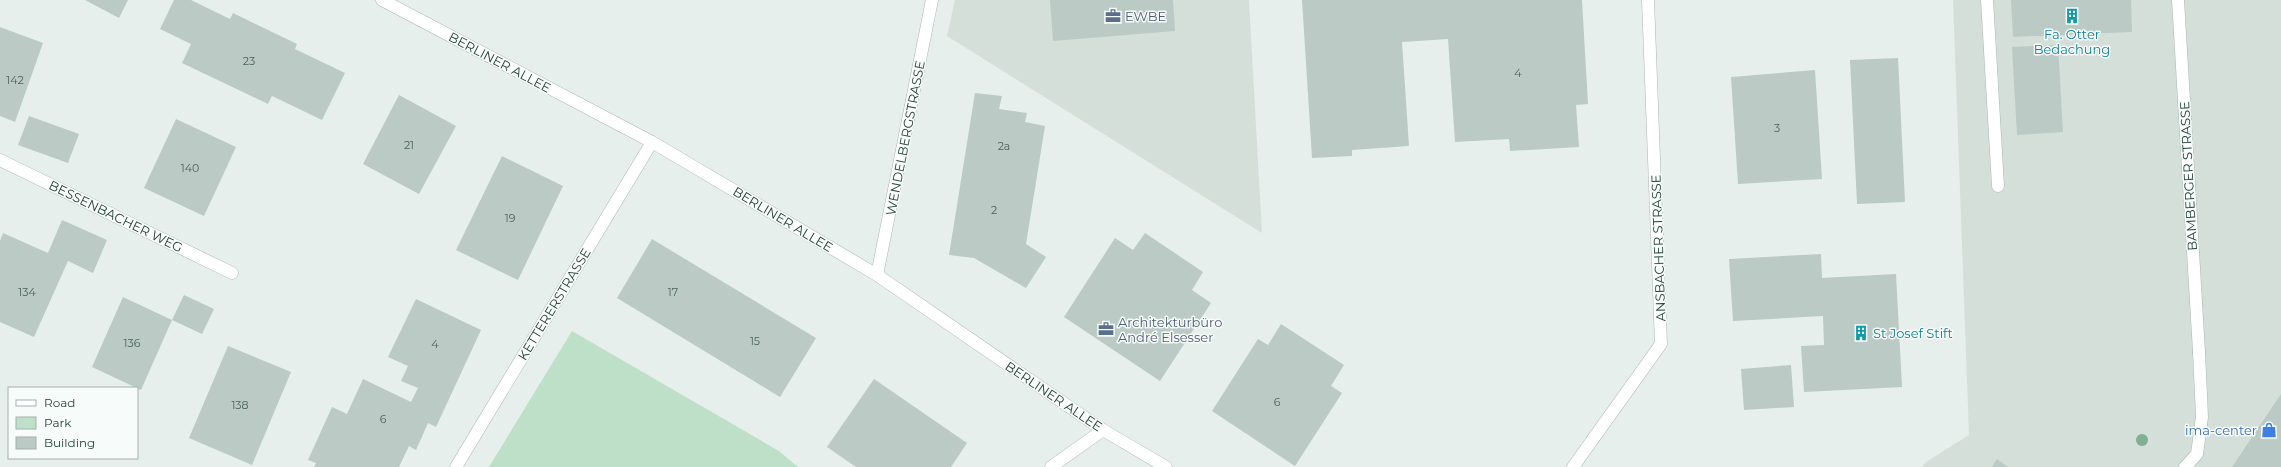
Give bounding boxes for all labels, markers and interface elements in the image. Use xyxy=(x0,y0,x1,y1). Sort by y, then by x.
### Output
office icon: EWBE xyxy=(1104,7,1122,25)
building icon: Fa. Otter Bedachung xyxy=(2063,7,2081,25)
place label: EWBE xyxy=(1125,8,1166,24)
place label: Fa. Otter Bedachung xyxy=(2034,26,2110,57)
street label: BERLINER ALLEE xyxy=(446,28,554,96)
house number: 23 xyxy=(243,54,255,68)
street label: WENDELBERGSTRASSE xyxy=(882,59,928,217)
house number: 4 xyxy=(1514,66,1522,80)
house number: 142 xyxy=(6,73,24,87)
street label: BAMBERGER STRASSE xyxy=(2176,101,2200,251)
house number: 3 xyxy=(1774,121,1780,135)
house number: 21 xyxy=(404,138,414,152)
house number: 2a xyxy=(998,139,1010,153)
house number: 140 xyxy=(181,161,199,175)
street label: ANSBACHER STRASSE xyxy=(1647,174,1669,322)
street label: BESSENBACHER WEG xyxy=(46,177,186,255)
street label: BERLINER ALLEE xyxy=(730,183,836,255)
house number: 2 xyxy=(991,203,997,217)
house number: 19 xyxy=(505,211,516,225)
street label: KETTERERSTRASSE xyxy=(514,245,594,363)
house number: 134 xyxy=(18,285,36,299)
house number: 17 xyxy=(668,285,678,299)
place label: Architekturbüro André Elsesser xyxy=(1118,314,1222,345)
office icon: Architekturbüro André Elsesser xyxy=(1097,320,1115,338)
building icon: St Josef Stift xyxy=(1852,324,1870,342)
place label: St Josef Stift xyxy=(1873,325,1953,341)
house number: 15 xyxy=(750,334,760,348)
house number: 136 xyxy=(124,336,141,350)
house number: 4 xyxy=(431,337,439,351)
street label: BERLINER ALLEE xyxy=(1002,358,1106,434)
legend xyxy=(8,387,138,459)
text: Road xyxy=(44,395,75,410)
house number: 6 xyxy=(1274,395,1281,409)
house number: 138 xyxy=(231,398,249,412)
house number: 6 xyxy=(380,412,387,426)
text: Park xyxy=(44,415,72,430)
shop icon: ima-center xyxy=(2260,421,2278,439)
place label: ima-center xyxy=(2185,422,2257,438)
text: Building xyxy=(44,435,95,450)

